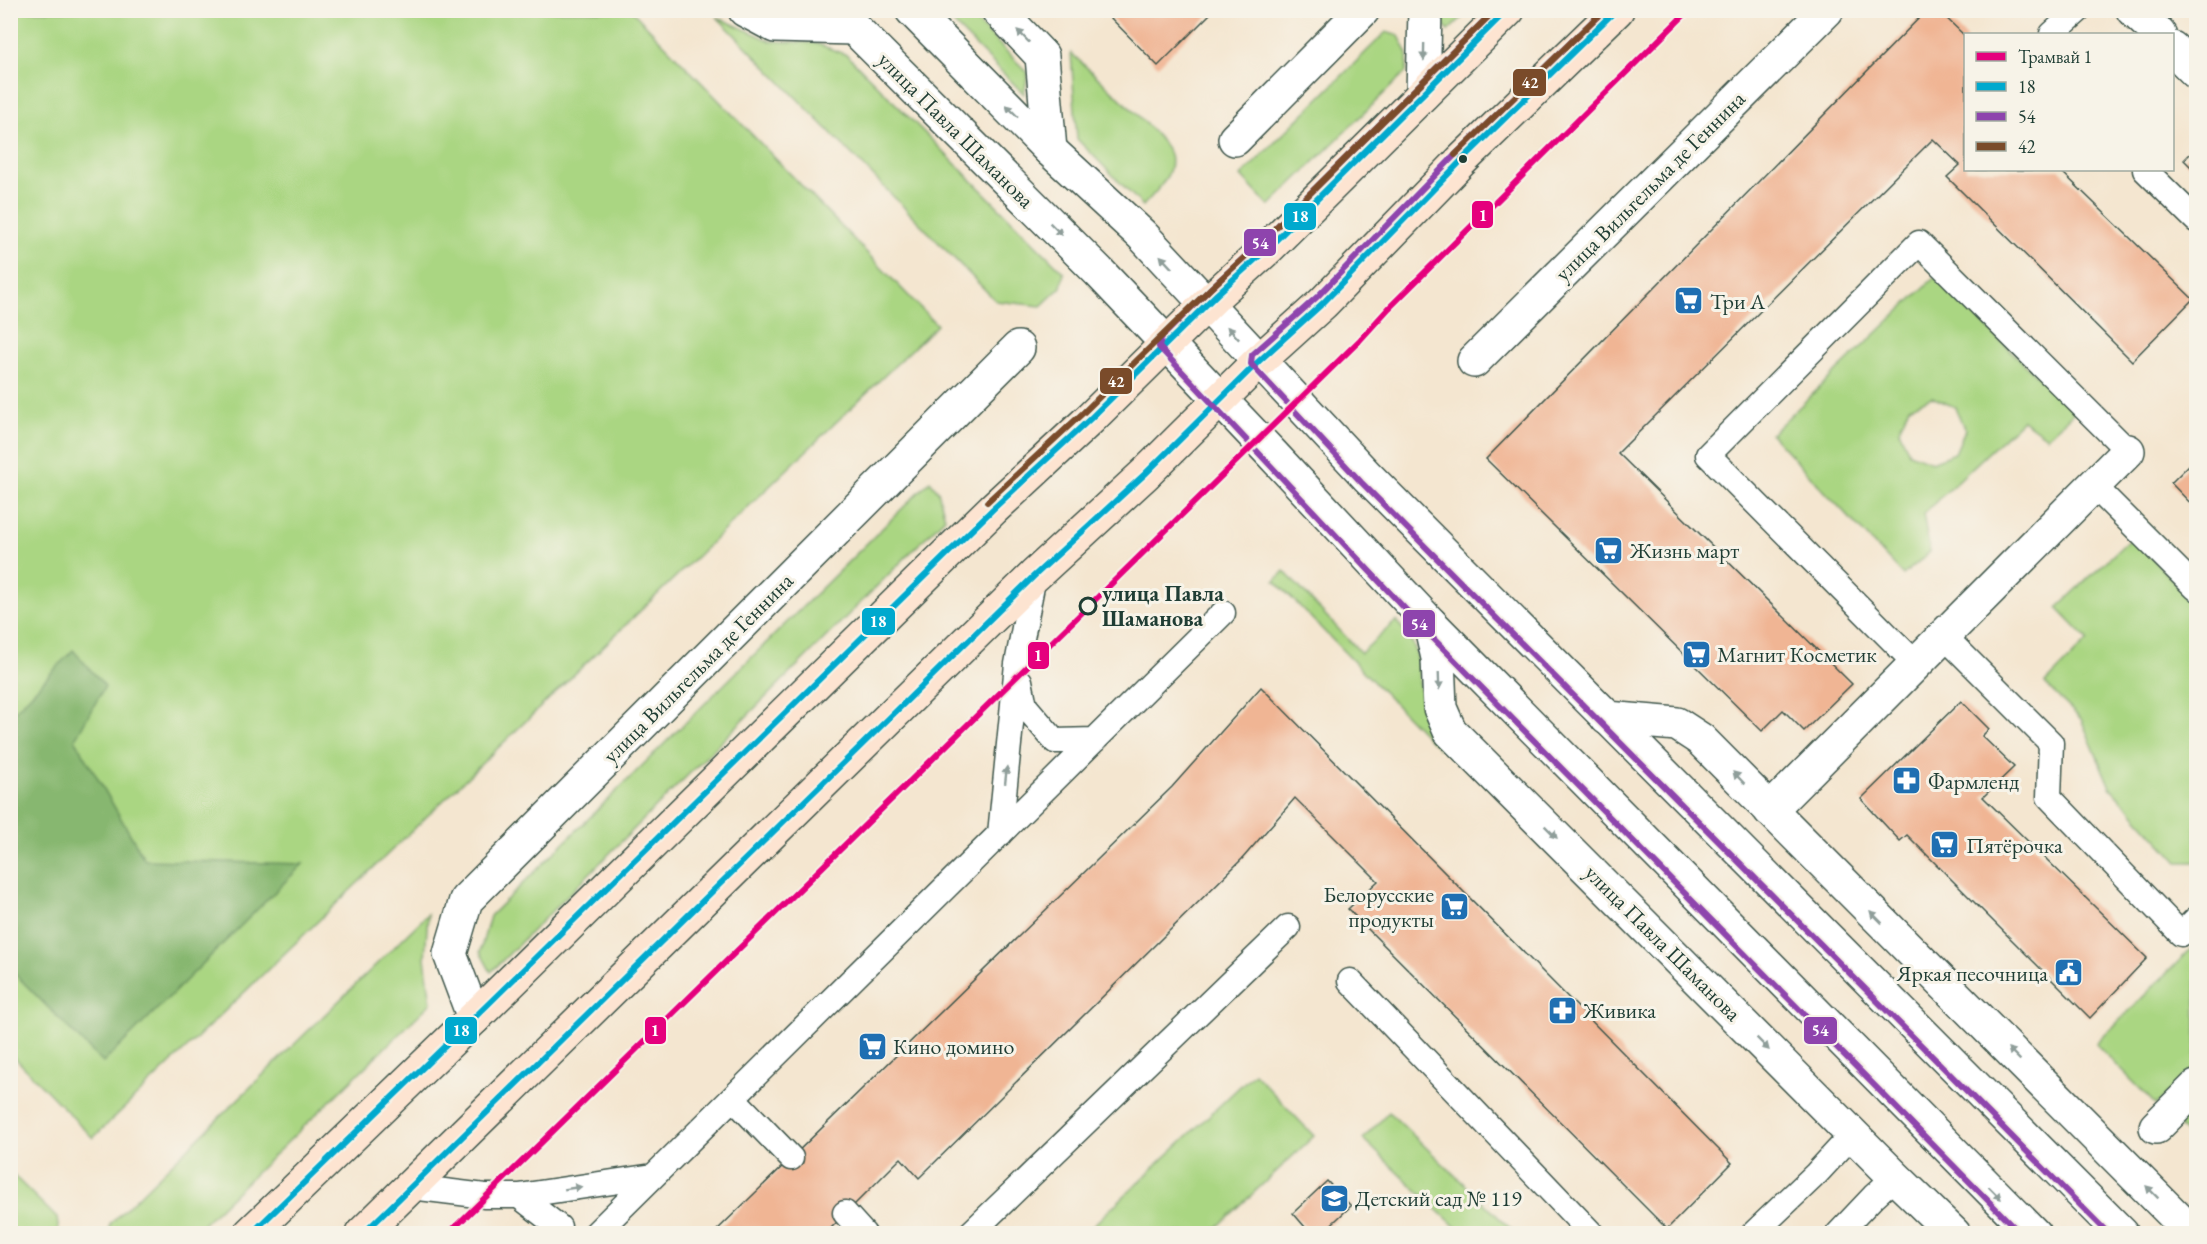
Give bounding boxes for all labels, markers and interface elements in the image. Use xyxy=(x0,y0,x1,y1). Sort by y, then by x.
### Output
one-way arrow xyxy=(1016,29,1030,44)
legend xyxy=(1964,33,2174,171)
one-way arrow xyxy=(1419,43,1429,62)
street label: улица Павла Шаманова xyxy=(871,45,1041,215)
text: Трамвай 1 xyxy=(2018,45,2092,68)
line badge: 42 xyxy=(1512,68,1547,97)
text: 42 xyxy=(1522,72,1539,93)
text: 18 xyxy=(2018,75,2035,98)
street label: улица Вильгельма де Геннина xyxy=(1549,84,1752,287)
one-way arrow xyxy=(1004,104,1019,118)
text: 54 xyxy=(2018,105,2036,128)
text: 42 xyxy=(2018,135,2036,158)
unlabelled marker xyxy=(1457,153,1469,165)
line badge: 1 xyxy=(1471,200,1494,229)
line badge: 18 xyxy=(1283,202,1317,231)
text: 1 xyxy=(1479,205,1487,226)
text: 18 xyxy=(1292,206,1308,227)
one-way arrow xyxy=(1049,222,1063,236)
line badge: 54 xyxy=(1243,228,1277,257)
text: 54 xyxy=(1252,233,1269,254)
one-way arrow xyxy=(1160,255,1173,270)
supermarket icon: Три А xyxy=(1673,285,1705,317)
place label: Три А xyxy=(1710,287,1766,316)
one-way arrow xyxy=(1227,326,1240,341)
line badge: 42 xyxy=(1099,367,1133,395)
text: 42 xyxy=(1108,371,1125,392)
supermarket icon: Жизнь март xyxy=(1593,534,1625,566)
place label: Жизнь март xyxy=(1629,536,1739,565)
street label: улица Вильгельма де Геннина xyxy=(597,566,800,769)
place label: улица Павла Шаманова xyxy=(1102,579,1224,633)
marker: улица Павла Шаманова xyxy=(1079,597,1097,615)
line badge: 18 xyxy=(861,607,896,636)
line badge: 54 xyxy=(1402,609,1436,638)
text: 18 xyxy=(870,611,886,632)
text: 54 xyxy=(1411,614,1428,635)
supermarket icon: Магнит Косметик xyxy=(1680,638,1712,670)
place label: Магнит Косметик xyxy=(1717,640,1877,669)
line badge: 1 xyxy=(1027,641,1050,670)
text: 1 xyxy=(1034,645,1042,666)
one-way arrow xyxy=(1434,671,1444,690)
pharmacy icon: Фармленд xyxy=(1891,765,1923,797)
one-way arrow xyxy=(1001,766,1011,785)
place label: Фармленд xyxy=(1928,767,2019,796)
one-way arrow xyxy=(1732,772,1746,786)
one-way arrow xyxy=(1543,824,1557,838)
supermarket icon: Пятёрочка xyxy=(1929,829,1961,861)
place label: Пятёрочка xyxy=(1966,831,2063,860)
street label: улица Павла Шаманова xyxy=(1578,858,1748,1028)
place label: Белорусские продукты xyxy=(1323,880,1434,934)
supermarket icon: Белорусские продукты xyxy=(1439,891,1471,923)
one-way arrow xyxy=(1869,909,1883,924)
public building icon: Яркая песочница xyxy=(2053,957,2085,989)
place label: Яркая песочница xyxy=(1896,959,2048,988)
pharmacy icon: Живика xyxy=(1546,994,1578,1026)
place label: Живика xyxy=(1582,996,1656,1025)
line badge: 18 xyxy=(444,1016,478,1045)
line badge: 1 xyxy=(644,1016,667,1045)
line badge: 54 xyxy=(1803,1016,1838,1045)
text: 18 xyxy=(453,1020,469,1041)
text: 1 xyxy=(651,1020,659,1041)
text: 54 xyxy=(1812,1020,1829,1041)
supermarket icon: Кино домино xyxy=(856,1030,888,1062)
place label: Кино домино xyxy=(893,1032,1014,1061)
one-way arrow xyxy=(1756,1036,1770,1051)
one-way arrow xyxy=(2007,1047,2021,1062)
school or university icon: Детский сад № 119 xyxy=(1318,1182,1350,1214)
one-way arrow xyxy=(564,1183,583,1192)
place label: Детский сад № 119 xyxy=(1355,1184,1522,1213)
one-way arrow xyxy=(2145,1185,2159,1200)
one-way arrow xyxy=(1987,1186,2001,1200)

